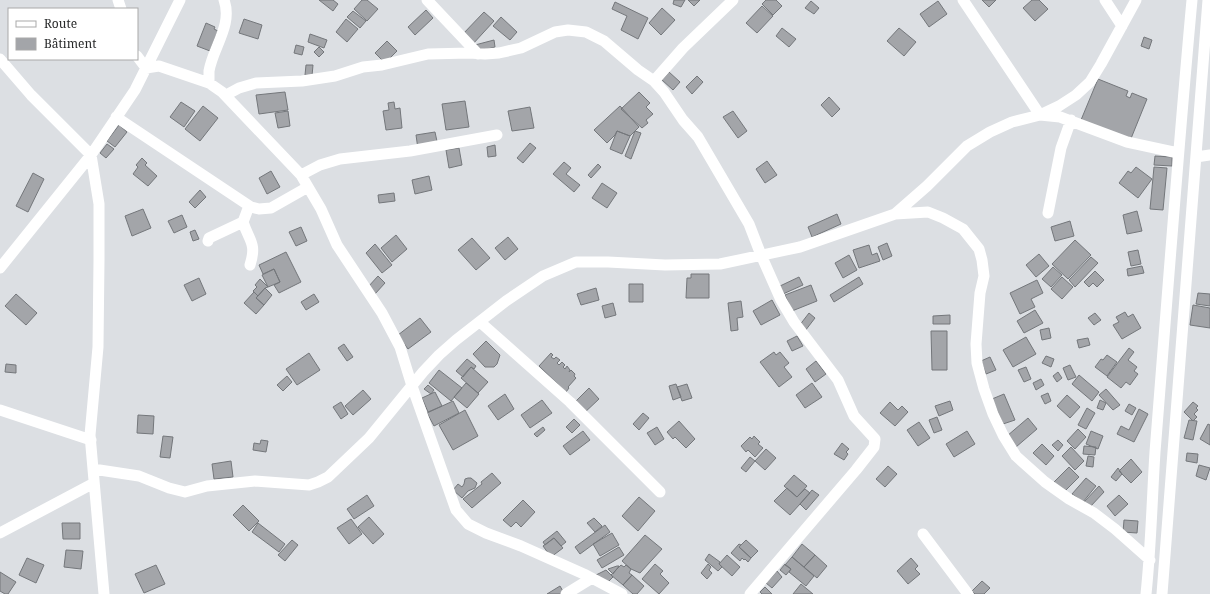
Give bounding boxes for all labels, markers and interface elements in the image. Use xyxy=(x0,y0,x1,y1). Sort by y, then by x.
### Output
legend xyxy=(8,8,138,60)
text: Route xyxy=(44,15,77,32)
text: Bâtiment xyxy=(44,35,96,52)

